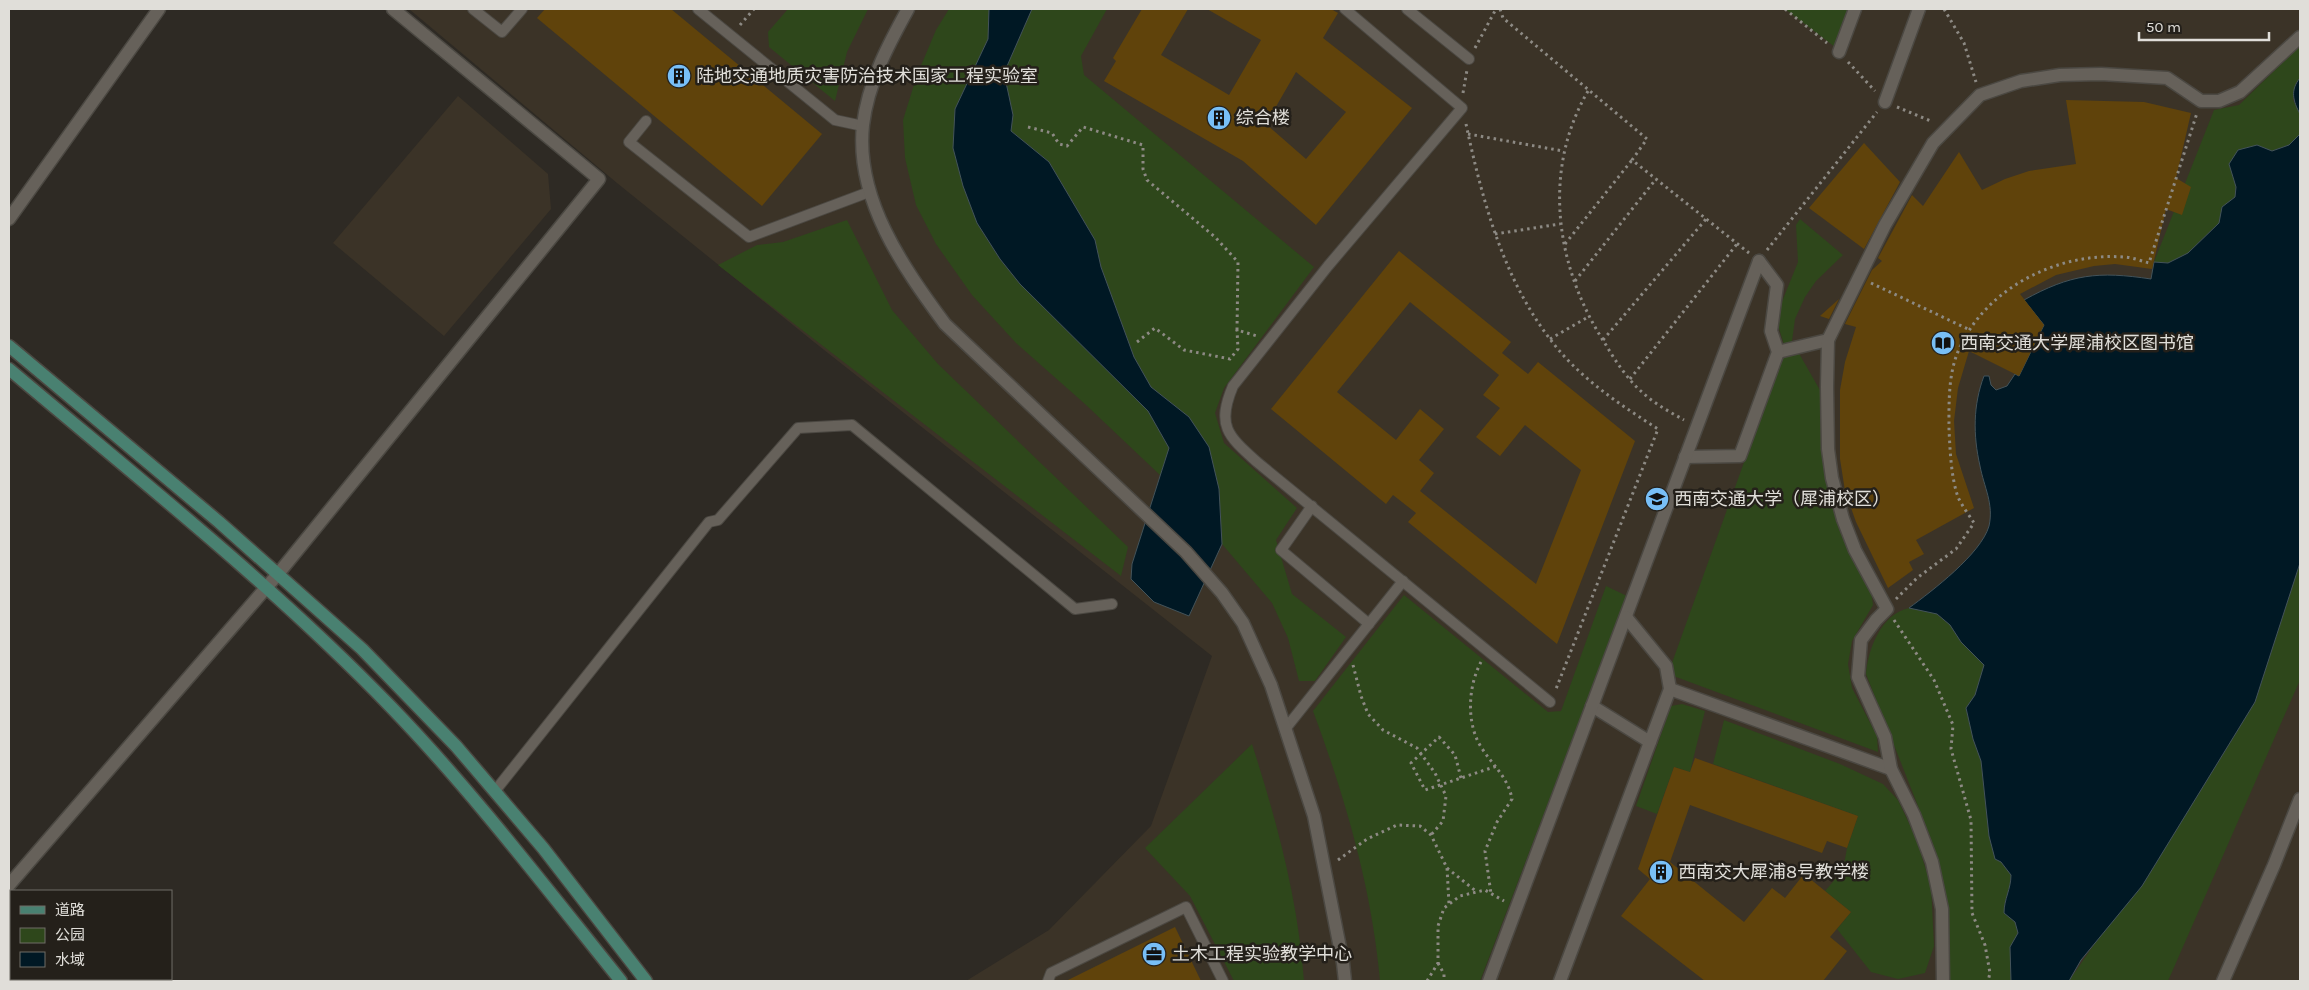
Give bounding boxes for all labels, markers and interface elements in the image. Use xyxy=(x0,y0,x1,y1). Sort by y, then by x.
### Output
scale bar xyxy=(2139,10,2269,42)
text: 50 m xyxy=(2146,18,2181,36)
building icon: 陆地交通地质灾害防治技术国家工程实验室 xyxy=(666,63,692,89)
place label: 陆地交通地质灾害防治技术国家工程实验室 xyxy=(696,65,1038,87)
building icon: 综合楼 xyxy=(1206,105,1232,131)
place label: 综合楼 xyxy=(1236,107,1290,129)
library icon: 西南交通大学犀浦校区图书馆 xyxy=(1930,330,1956,356)
place label: 西南交通大学犀浦校区图书馆 xyxy=(1960,332,2194,354)
school or university icon: 西南交通大学（犀浦校区） xyxy=(1644,486,1670,512)
place label: 西南交通大学（犀浦校区） xyxy=(1674,488,1890,510)
building icon: 西南交大犀浦8号教学楼 xyxy=(1648,859,1674,885)
place label: 西南交大犀浦8号教学楼 xyxy=(1678,861,1869,883)
legend xyxy=(10,890,172,980)
text: 道路 xyxy=(55,901,85,919)
text: 公园 xyxy=(55,926,85,944)
office icon: 土木工程实验教学中心 xyxy=(1141,941,1167,967)
place label: 土木工程实验教学中心 xyxy=(1172,943,1352,965)
text: 水域 xyxy=(55,951,85,969)

